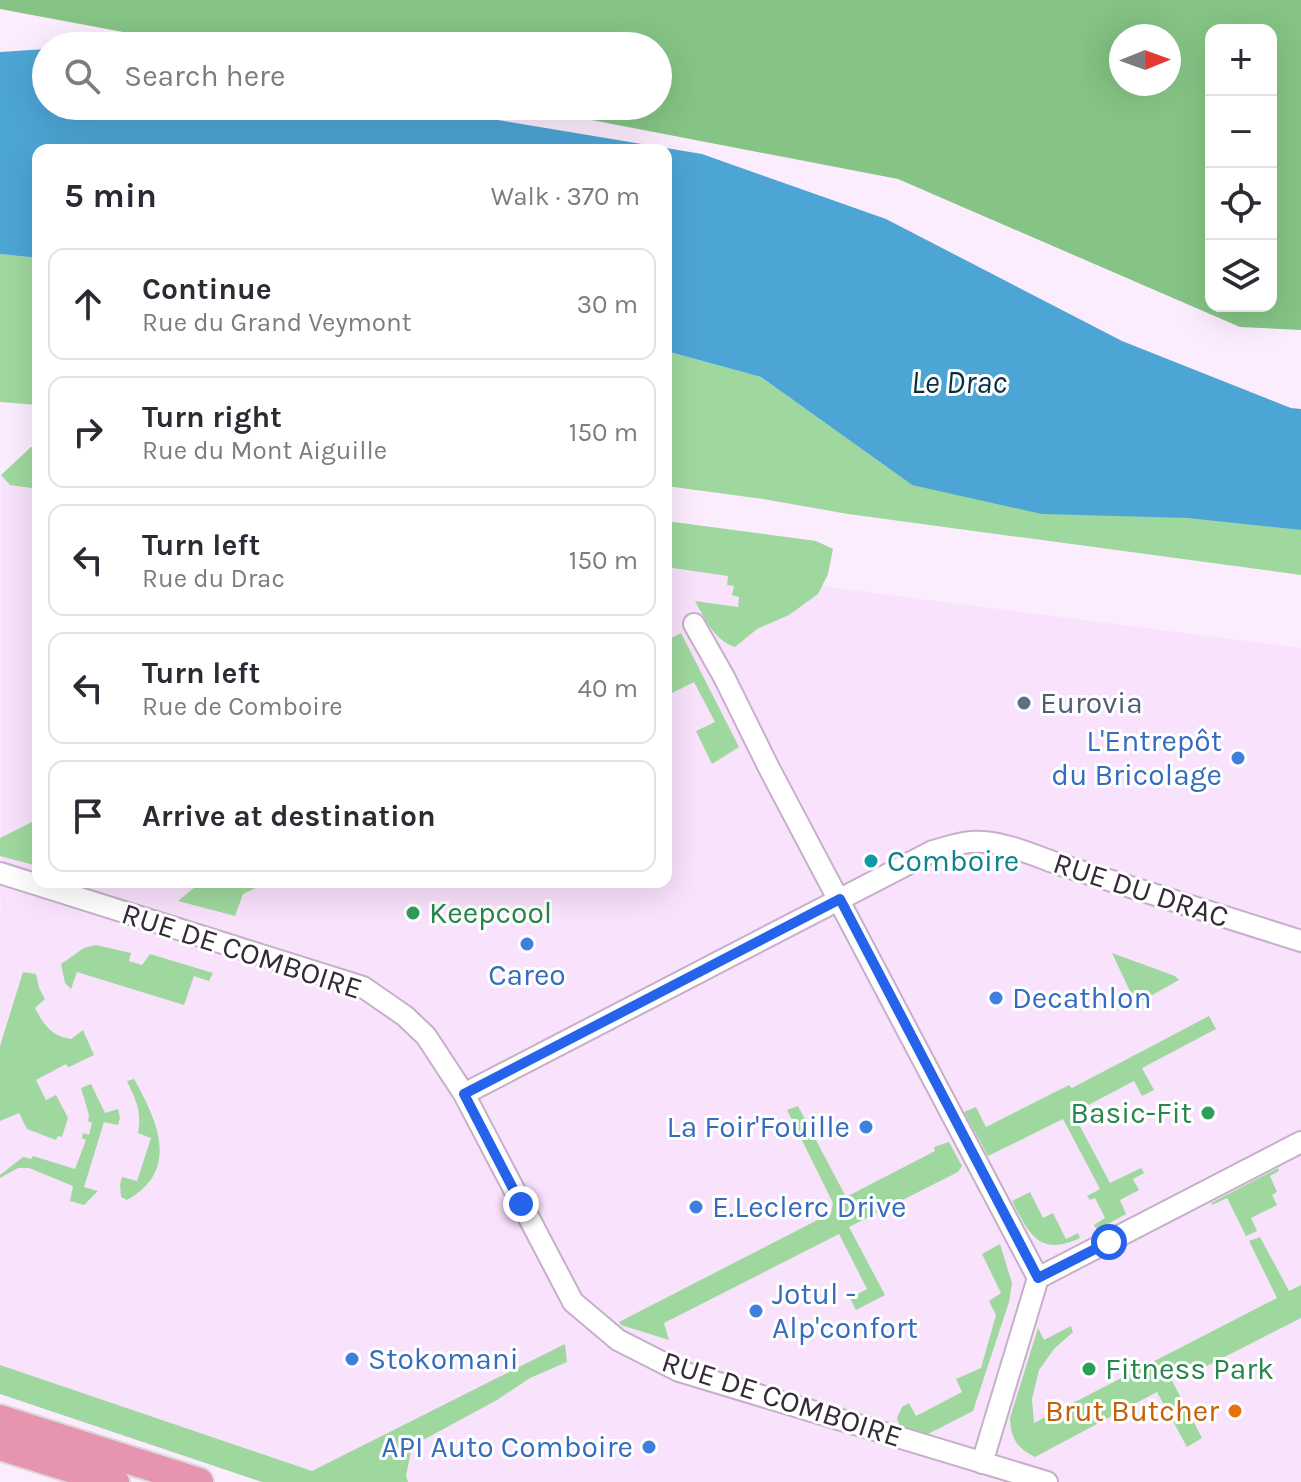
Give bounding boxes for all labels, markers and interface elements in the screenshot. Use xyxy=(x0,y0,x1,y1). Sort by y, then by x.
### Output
north arrow xyxy=(1109,24,1181,96)
map controls xyxy=(1205,24,1277,312)
button: + xyxy=(1205,24,1277,96)
search box xyxy=(32,32,672,120)
icon: search xyxy=(60,54,104,98)
text: Search here xyxy=(124,58,285,94)
button: − xyxy=(1205,96,1277,168)
button: locate xyxy=(1205,168,1277,240)
text: 5 min xyxy=(64,176,157,216)
text: Walk · 370 m xyxy=(491,181,640,212)
button: layers xyxy=(1205,240,1277,312)
text: Continue xyxy=(142,271,272,307)
icon: ahead xyxy=(66,282,110,326)
text: 30 m xyxy=(577,289,638,320)
text: Rue du Grand Veymont xyxy=(142,307,412,338)
water label: Le Drac xyxy=(911,364,1007,401)
text: Turn right xyxy=(142,399,282,435)
icon: right xyxy=(66,410,110,454)
text: 150 m xyxy=(569,417,638,448)
text: Rue du Mont Aiguille xyxy=(142,435,387,466)
text: Turn left xyxy=(142,527,260,563)
icon: left xyxy=(66,538,110,582)
text: 150 m xyxy=(569,545,638,576)
text: Rue du Drac xyxy=(142,563,285,594)
text: Turn left xyxy=(142,655,260,691)
icon: left xyxy=(66,666,110,710)
text: 40 m xyxy=(578,673,638,704)
place label: Eurovia xyxy=(1040,685,1143,721)
text: Rue de Comboire xyxy=(142,691,343,722)
marker: Eurovia xyxy=(1015,694,1033,712)
place label: L'Entrepôt du Bricolage xyxy=(1051,723,1222,793)
marker: L'Entrepôt du Bricolage xyxy=(1229,749,1247,767)
icon: arrive xyxy=(66,794,110,838)
text: Arrive at destination xyxy=(142,798,436,834)
place label: Comboire xyxy=(887,843,1019,879)
street label: RUE DU DRAC xyxy=(1049,845,1233,935)
marker: Comboire xyxy=(862,852,880,870)
street label: RUE DE COMBOIRE xyxy=(117,895,367,1007)
place label: Keepcool xyxy=(429,895,552,931)
marker: Keepcool xyxy=(404,904,422,922)
marker: Careo xyxy=(518,935,536,953)
place label: Careo xyxy=(488,957,566,993)
place label: Decathlon xyxy=(1012,980,1152,1016)
marker: Decathlon xyxy=(987,989,1005,1007)
place label: Basic-Fit xyxy=(1070,1095,1192,1131)
marker: Basic-Fit xyxy=(1199,1104,1217,1122)
place label: La Foir'Fouille xyxy=(667,1109,850,1145)
marker: La Foir'Fouille xyxy=(857,1118,875,1136)
route end xyxy=(503,1186,539,1222)
place label: E.Leclerc Drive xyxy=(712,1189,906,1225)
marker: E.Leclerc Drive xyxy=(687,1198,705,1216)
route start xyxy=(1091,1224,1127,1260)
place label: Jotul - Alp'confort xyxy=(772,1276,918,1346)
marker: Jotul - Alp'confort xyxy=(747,1302,765,1320)
place label: Stokomani xyxy=(368,1341,519,1377)
street label: RUE DE COMBOIRE xyxy=(657,1343,907,1455)
marker: Stokomani xyxy=(343,1350,361,1368)
place label: Fitness Park xyxy=(1105,1351,1274,1387)
marker: Fitness Park xyxy=(1080,1360,1098,1378)
place label: Brut Butcher xyxy=(1045,1393,1219,1429)
marker: Brut Butcher xyxy=(1226,1402,1244,1420)
place label: API Auto Comboire xyxy=(381,1429,633,1465)
marker: API Auto Comboire xyxy=(640,1438,658,1456)

